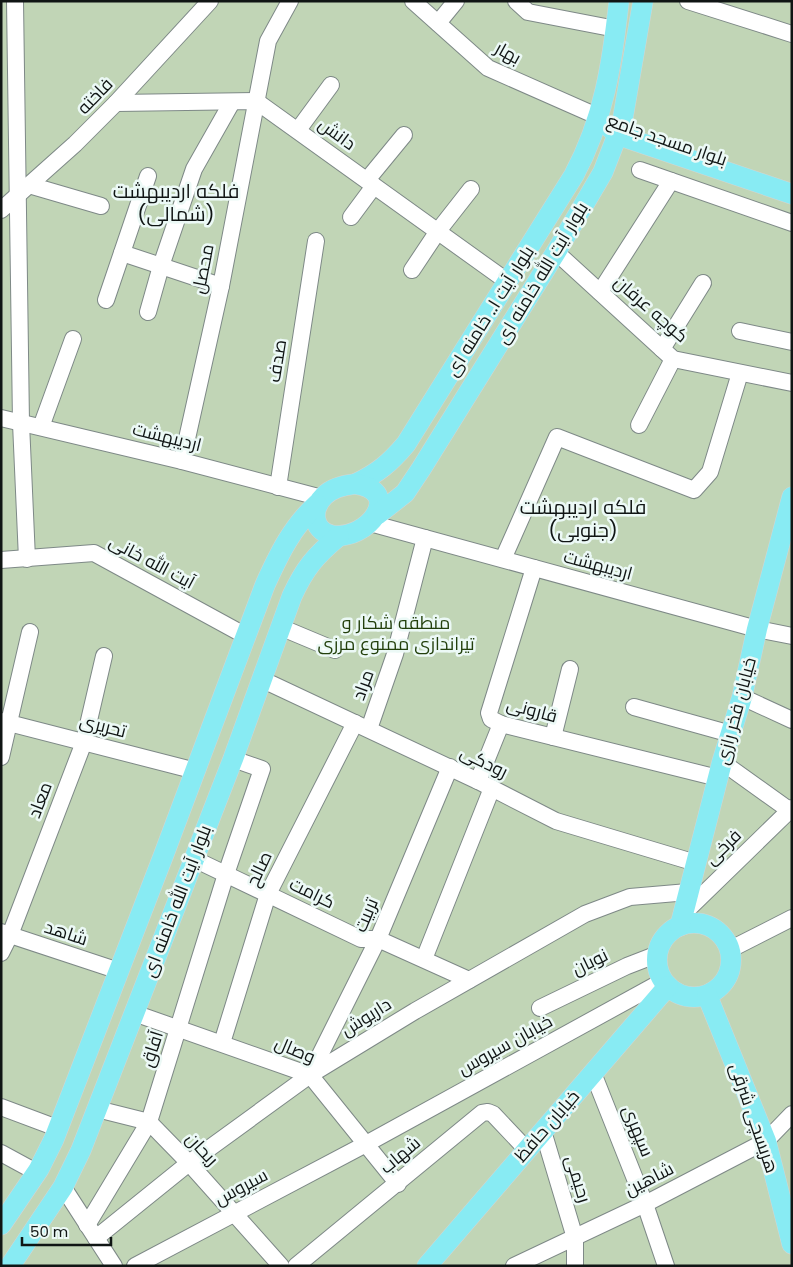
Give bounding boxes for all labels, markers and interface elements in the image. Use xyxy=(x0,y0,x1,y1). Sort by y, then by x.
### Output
street label: بهار xyxy=(490,35,526,70)
street label: فاخته xyxy=(71,72,118,119)
street label: بلوار مسجد جامع xyxy=(604,107,731,172)
street label: دانش xyxy=(313,111,361,156)
district label: فلکه اردیبهشت (شمالی) xyxy=(113,177,239,228)
street label: بلوار آیت الله خامنه ای xyxy=(489,197,594,348)
street label: بلوار آیت ا.. خامنه ای xyxy=(439,241,540,381)
street label: محصل xyxy=(185,242,220,296)
street label: کوچه عرفان xyxy=(609,269,694,348)
street label: صدف xyxy=(261,338,292,384)
street label: اردیبهشت xyxy=(130,416,204,457)
district label: فلکه اردیبهشت (جنوبی) xyxy=(520,493,646,544)
street label: آیت الله خانی xyxy=(105,529,200,595)
street label: اردیبهشت xyxy=(561,543,635,586)
park label: منطقه شکار و تیراندازی ممنوع مرزی xyxy=(317,610,475,656)
street label: خیابان فخر رازی xyxy=(709,655,762,767)
street label: مراد xyxy=(346,666,379,703)
street label: قارونی xyxy=(504,691,560,728)
street label: تحریری xyxy=(77,708,129,743)
street label: رودکی xyxy=(456,739,512,784)
street label: معاد xyxy=(21,778,58,822)
street label: بلوار آیت الله خامنه ای xyxy=(136,821,217,981)
street label: فرخی xyxy=(699,823,747,870)
street label: صالح xyxy=(240,847,278,891)
street label: کرامت xyxy=(285,871,339,914)
street label: تربیت xyxy=(347,894,384,936)
street label: شاهد xyxy=(41,914,91,951)
street label: نوبان xyxy=(568,942,612,981)
street label: داریوش xyxy=(336,991,396,1042)
street label: خیابان سیروس xyxy=(453,1008,557,1081)
street label: آفاق xyxy=(134,1027,169,1070)
street label: وصال xyxy=(271,1030,319,1069)
street label: هریسچی شرقی xyxy=(724,1059,785,1176)
street label: خیابان حافظ xyxy=(508,1084,585,1167)
street label: سپهری xyxy=(617,1101,660,1160)
street label: ریحان xyxy=(180,1126,224,1171)
street label: شهاب xyxy=(374,1130,425,1179)
street label: رحیمی xyxy=(559,1152,597,1205)
street label: شاهین xyxy=(620,1156,678,1202)
street label: سیروس xyxy=(210,1162,272,1211)
scale bar xyxy=(22,1214,111,1246)
text: 50 m xyxy=(30,1221,68,1242)

